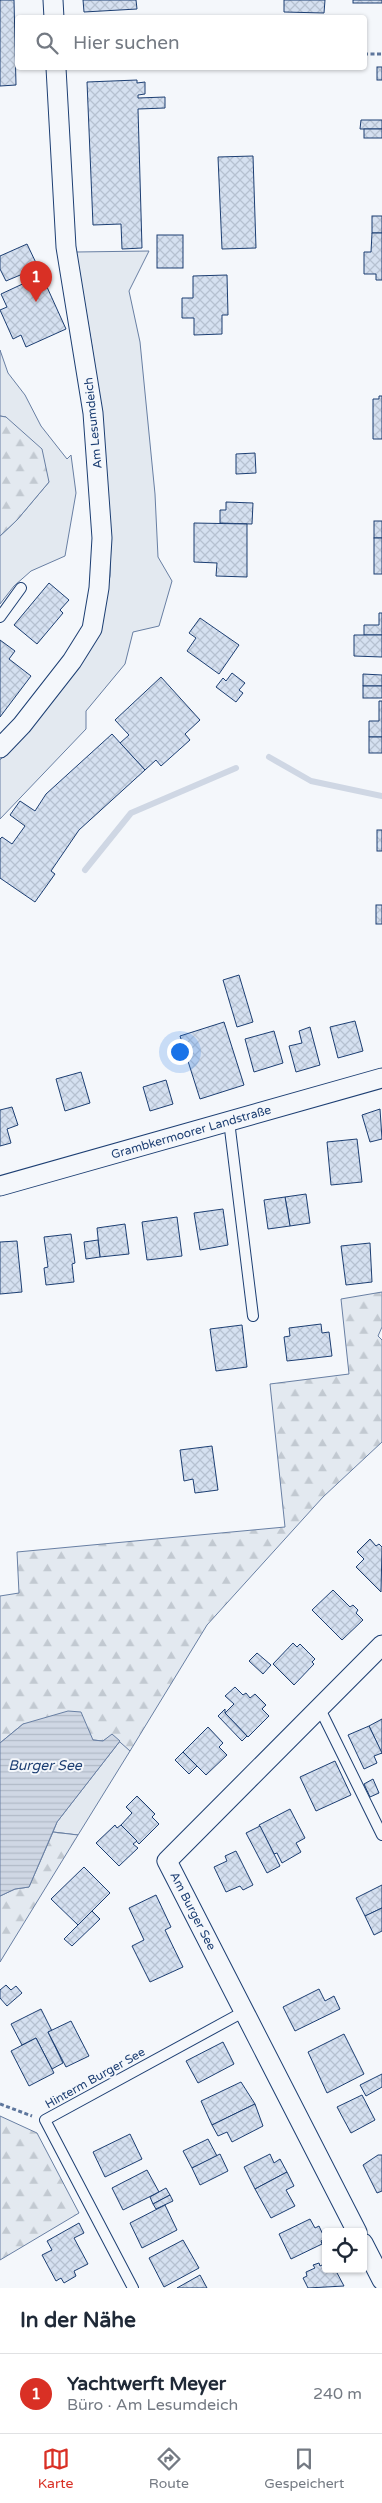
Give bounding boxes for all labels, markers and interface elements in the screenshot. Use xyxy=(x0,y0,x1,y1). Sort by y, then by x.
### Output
search box xyxy=(15,15,367,70)
icon: search xyxy=(33,29,61,57)
text: Hier suchen xyxy=(73,32,180,54)
pin: 1 xyxy=(20,261,52,302)
street label: Am Lesumdeich xyxy=(81,377,105,469)
your location xyxy=(167,1039,193,1065)
street label: Grambkermoorer Landstraße xyxy=(109,1102,273,1162)
water label: Burger See xyxy=(8,1757,83,1774)
street label: Am Burger See xyxy=(167,1869,219,1953)
street label: Hinterm Burger See xyxy=(43,2045,148,2111)
map controls xyxy=(322,2228,367,2273)
button: locate xyxy=(322,2228,367,2273)
text: In der Nähe xyxy=(20,2308,136,2333)
text: Yachtwerft Meyer xyxy=(67,2373,226,2395)
text: 1 xyxy=(31,2384,41,2404)
text: 240 m xyxy=(313,2384,362,2404)
text: Büro · Am Lesumdeich xyxy=(67,2395,238,2415)
tab: Karte xyxy=(38,2445,73,2492)
tab: Route xyxy=(149,2445,189,2492)
tab: Gespeichert xyxy=(264,2445,344,2492)

